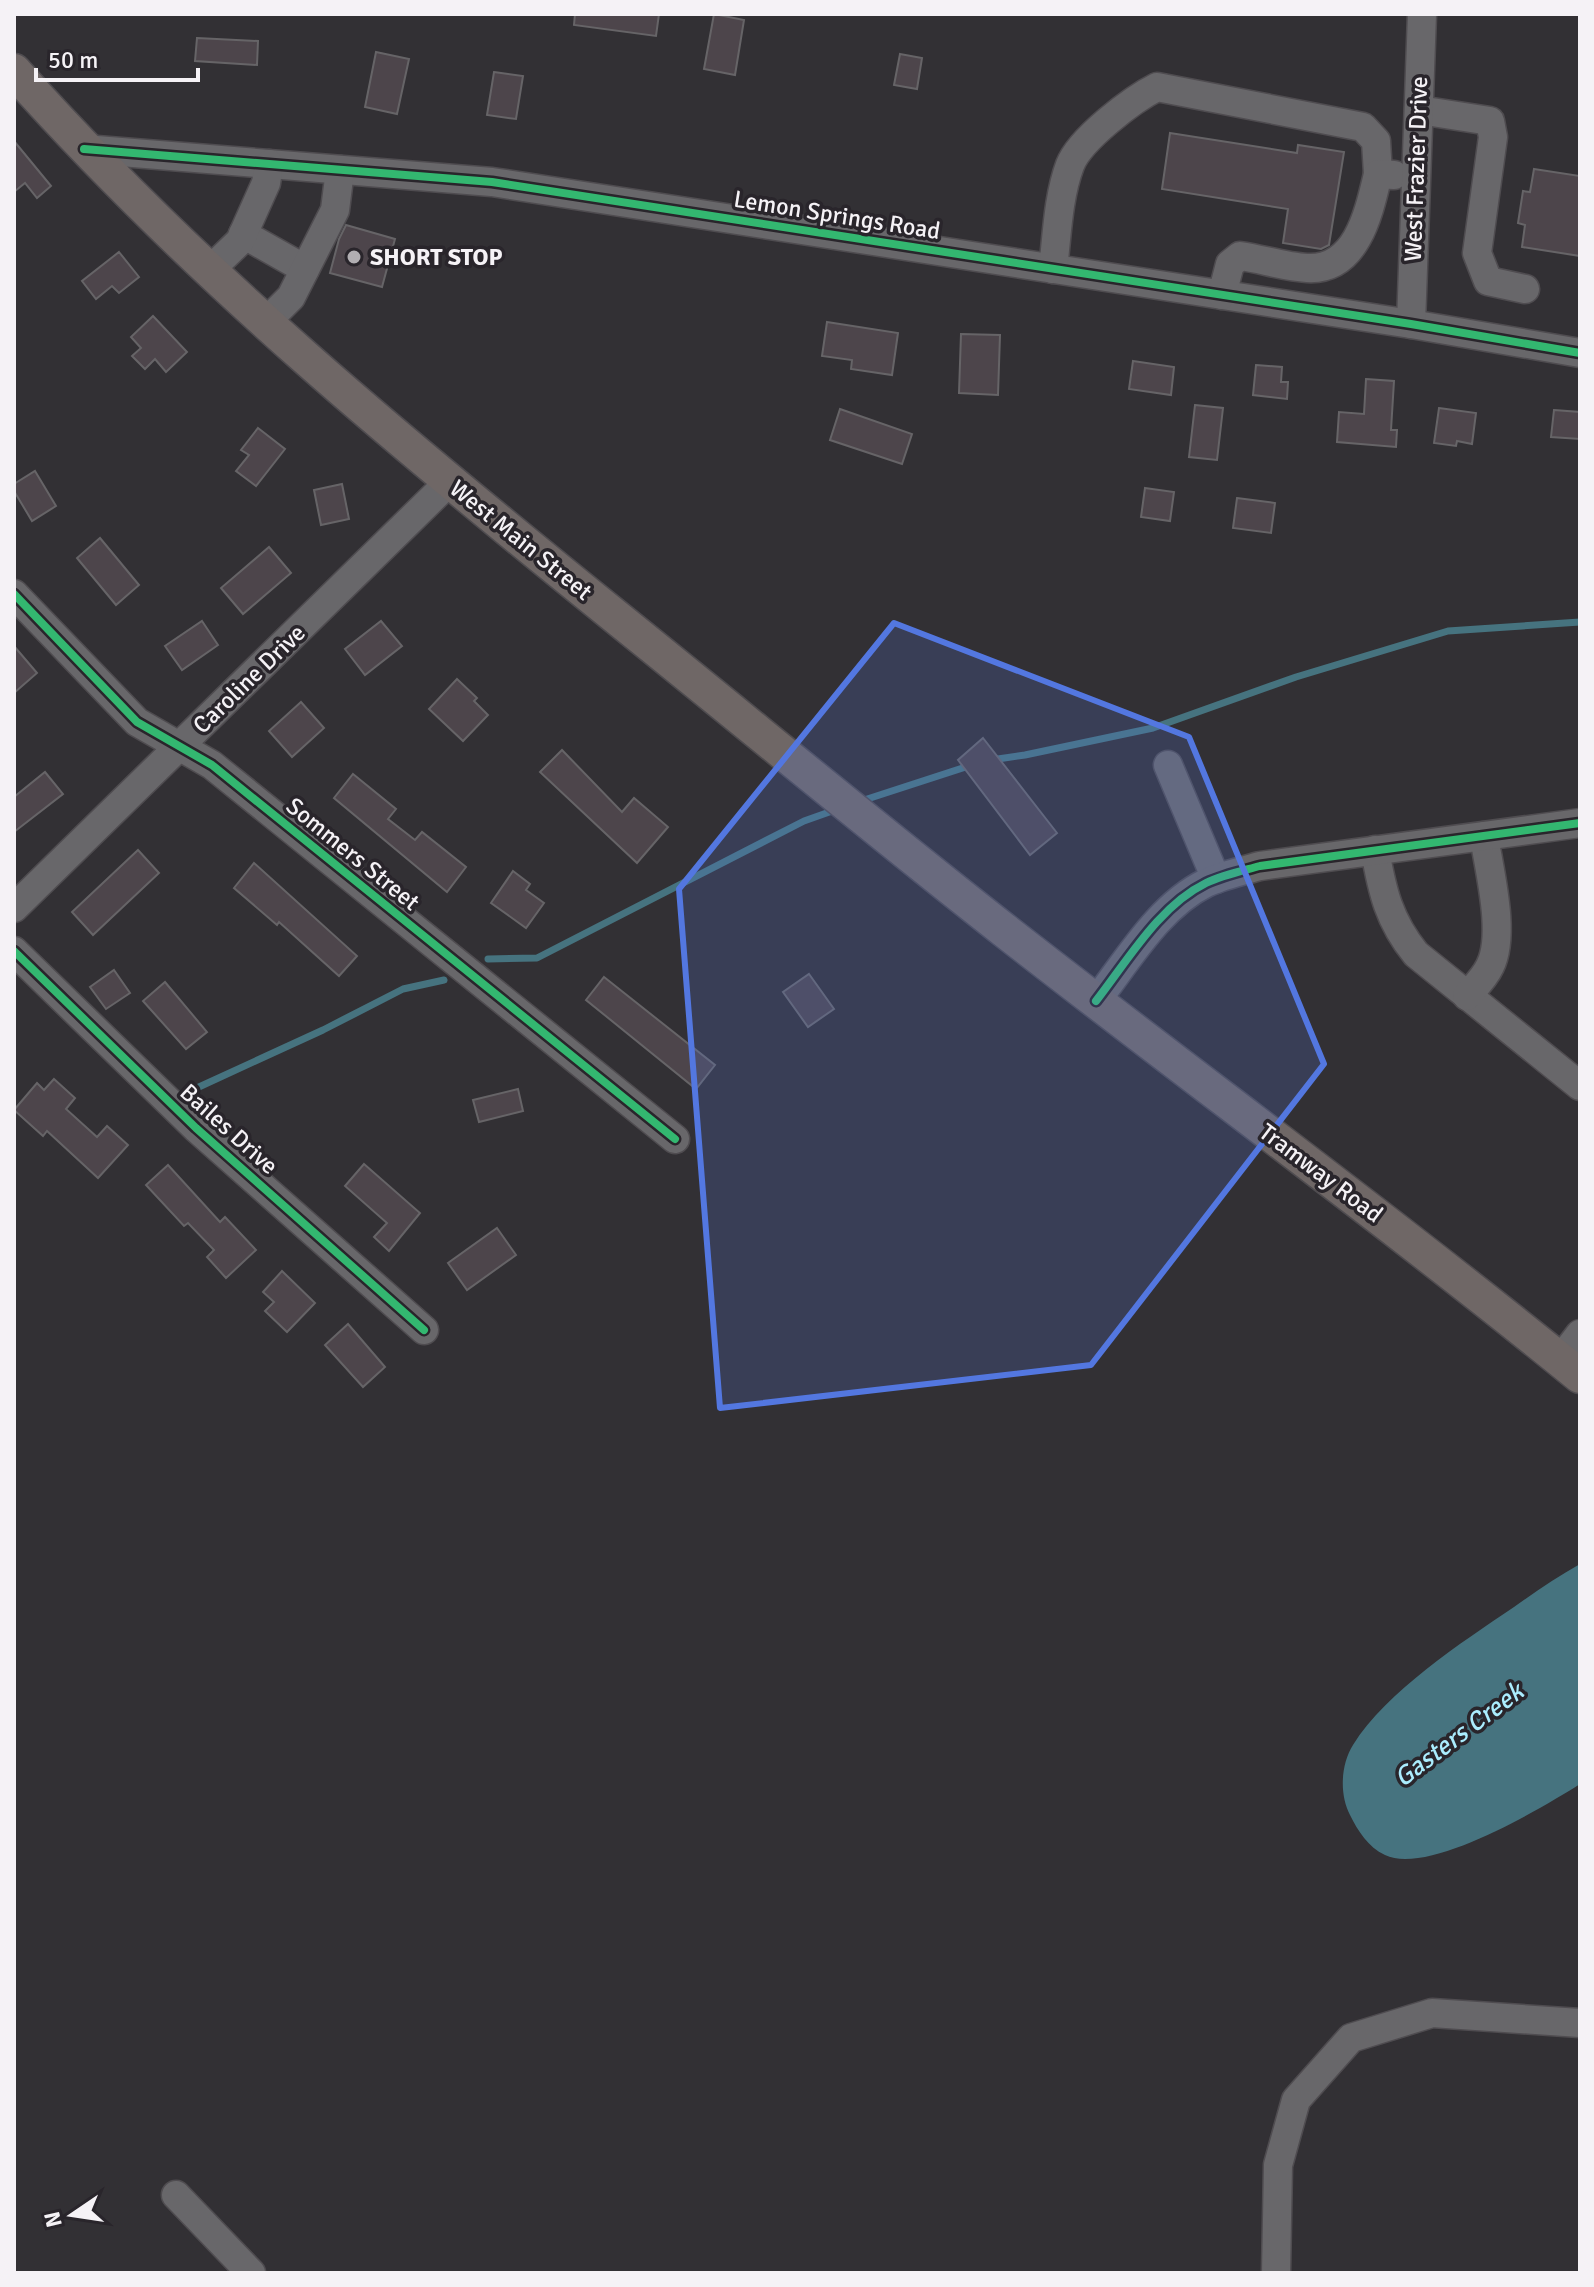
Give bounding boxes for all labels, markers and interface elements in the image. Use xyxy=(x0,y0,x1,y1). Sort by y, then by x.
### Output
scale bar xyxy=(36,32,198,82)
text: 50 m xyxy=(48,45,98,75)
street label: West Frazier Drive xyxy=(1398,76,1434,262)
street label: Lemon Springs Road xyxy=(732,184,942,246)
place label: SHORT STOP xyxy=(370,242,503,272)
marker: SHORT STOP xyxy=(345,248,363,266)
street label: West Main Street xyxy=(444,473,598,607)
street label: Caroline Drive xyxy=(186,618,312,740)
street label: Sommers Street xyxy=(280,791,426,917)
street label: Bailes Drive xyxy=(174,1077,284,1181)
street label: Tramway Road xyxy=(1253,1117,1389,1229)
water label: Gasters Creek xyxy=(1388,1675,1532,1794)
north arrow xyxy=(32,2175,112,2255)
text: N xyxy=(38,2209,68,2230)

